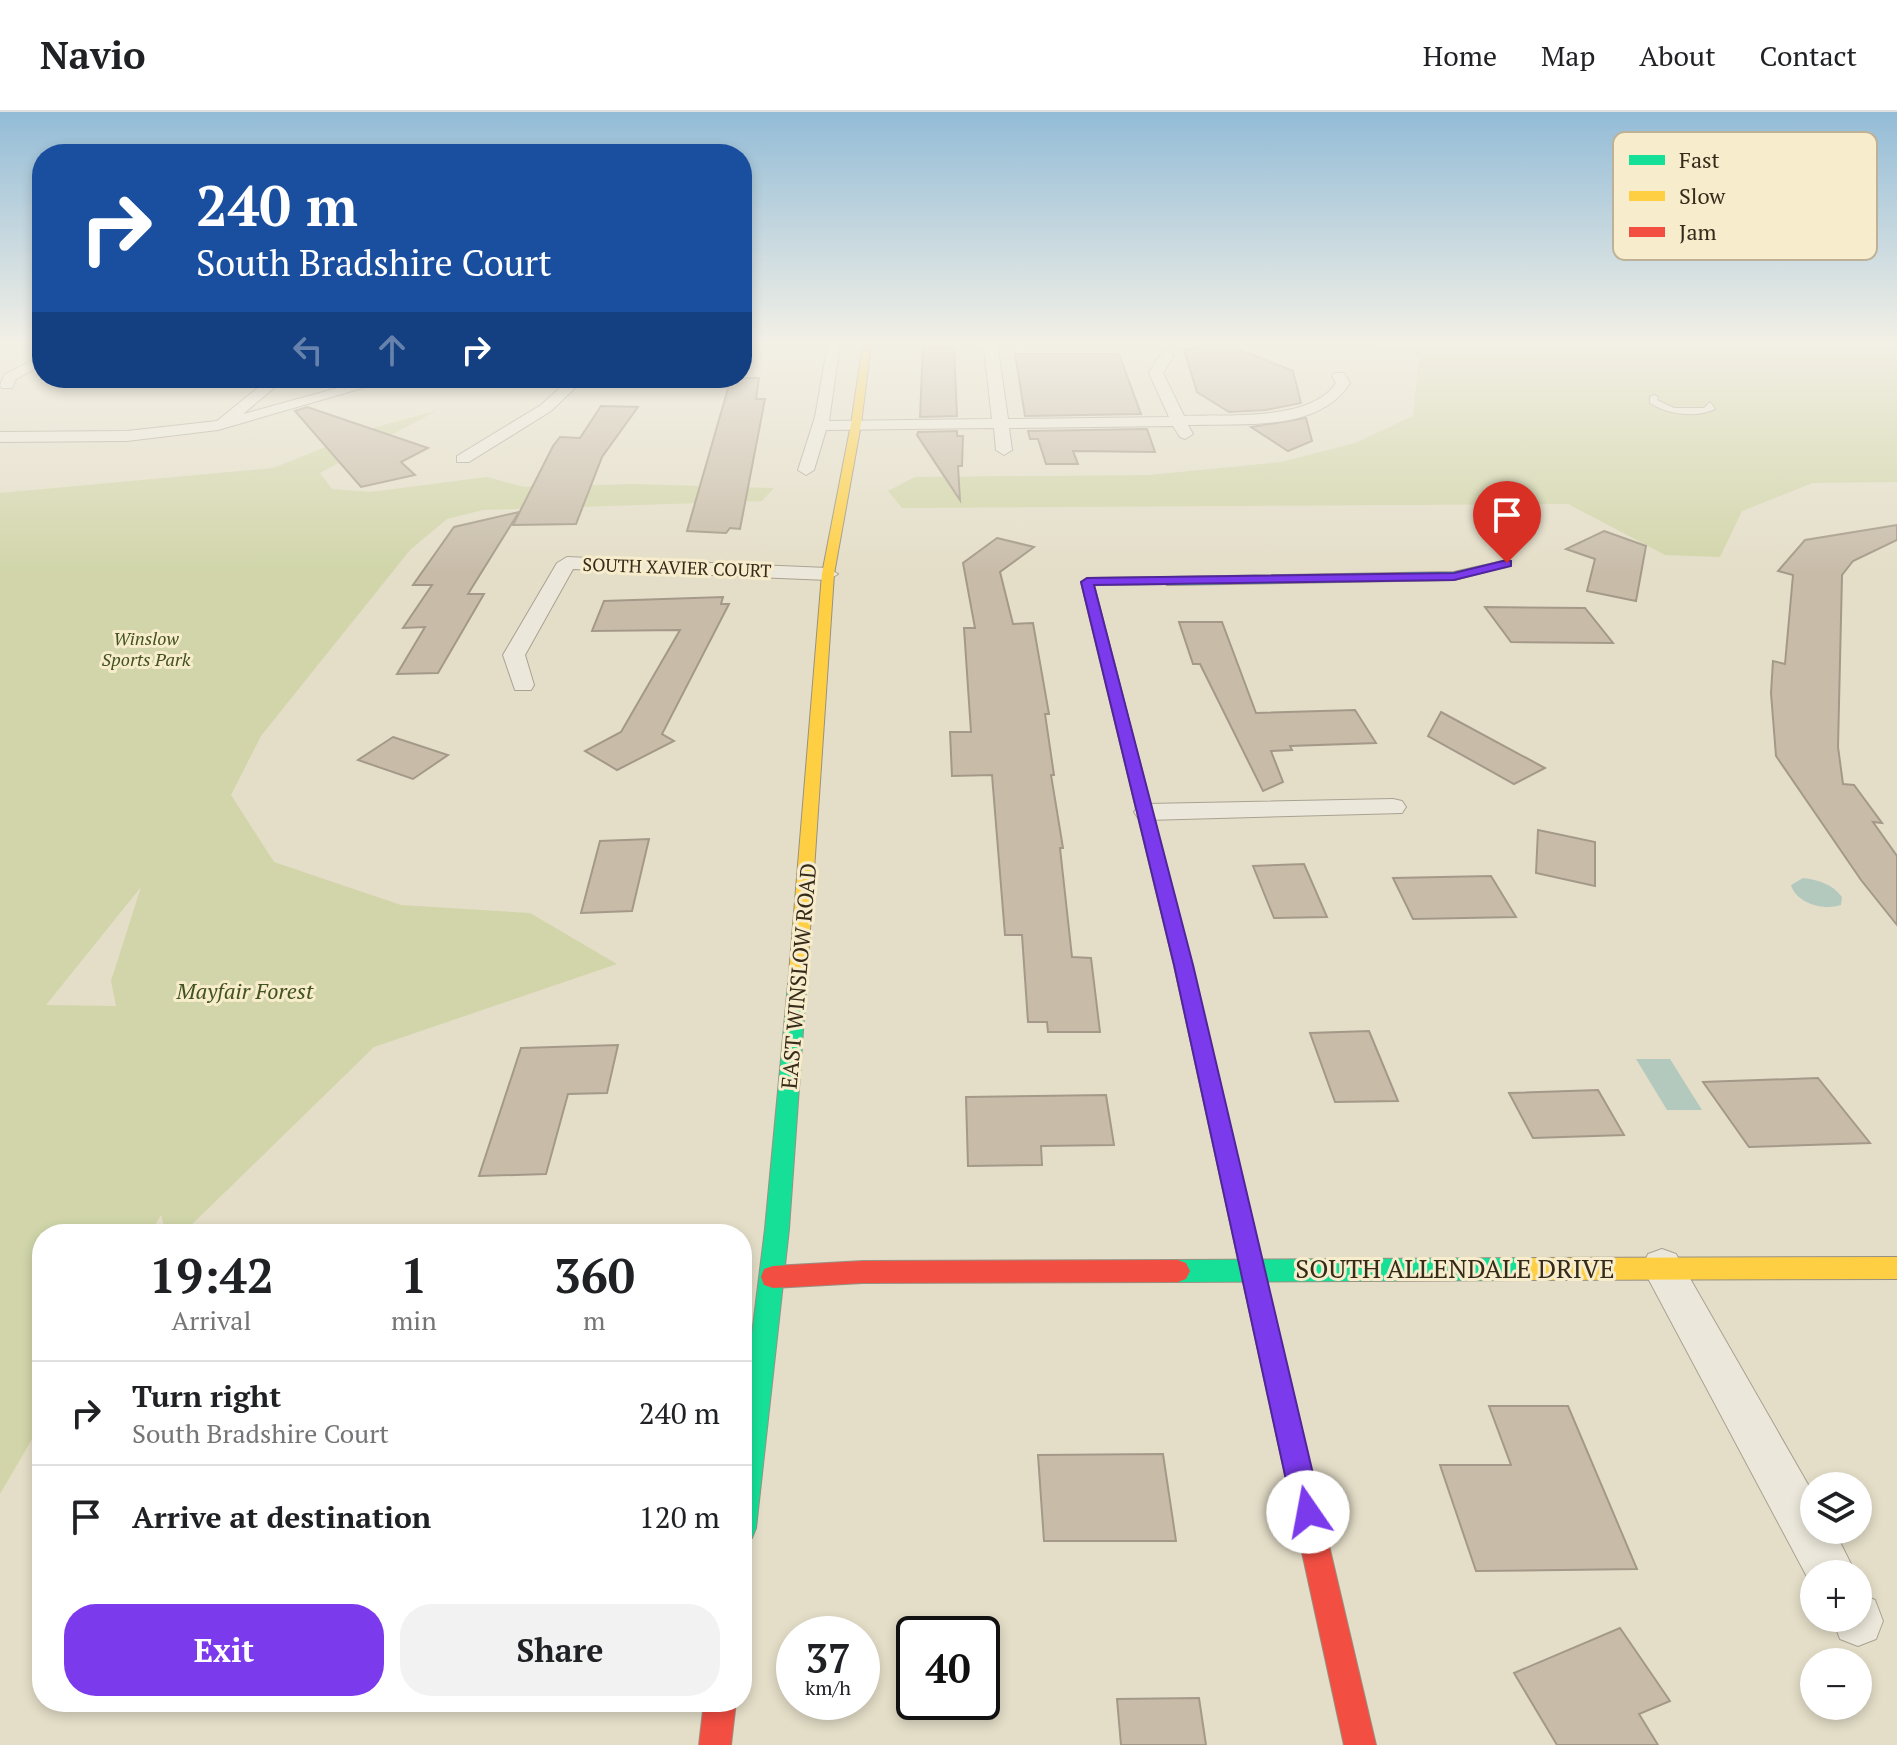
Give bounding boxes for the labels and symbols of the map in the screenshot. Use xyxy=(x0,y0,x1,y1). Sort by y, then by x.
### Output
legend xyxy=(1613,132,1877,260)
text: Fast xyxy=(1679,145,1720,174)
text: Slow xyxy=(1679,181,1726,210)
text: Jam xyxy=(1679,217,1717,246)
pin xyxy=(1473,481,1541,563)
street label: SOUTH XAVIER COURT xyxy=(582,552,772,582)
park label: Winslow Sports Park xyxy=(102,626,191,671)
street label: EAST WINSLOW ROAD xyxy=(774,862,822,1090)
park label: Mayfair Forest xyxy=(176,976,314,1005)
street label: SOUTH ALLENDALE DRIVE xyxy=(1295,1251,1615,1285)
position arrow xyxy=(1266,1470,1350,1554)
speed limit sign: 40 xyxy=(896,1616,1000,1720)

